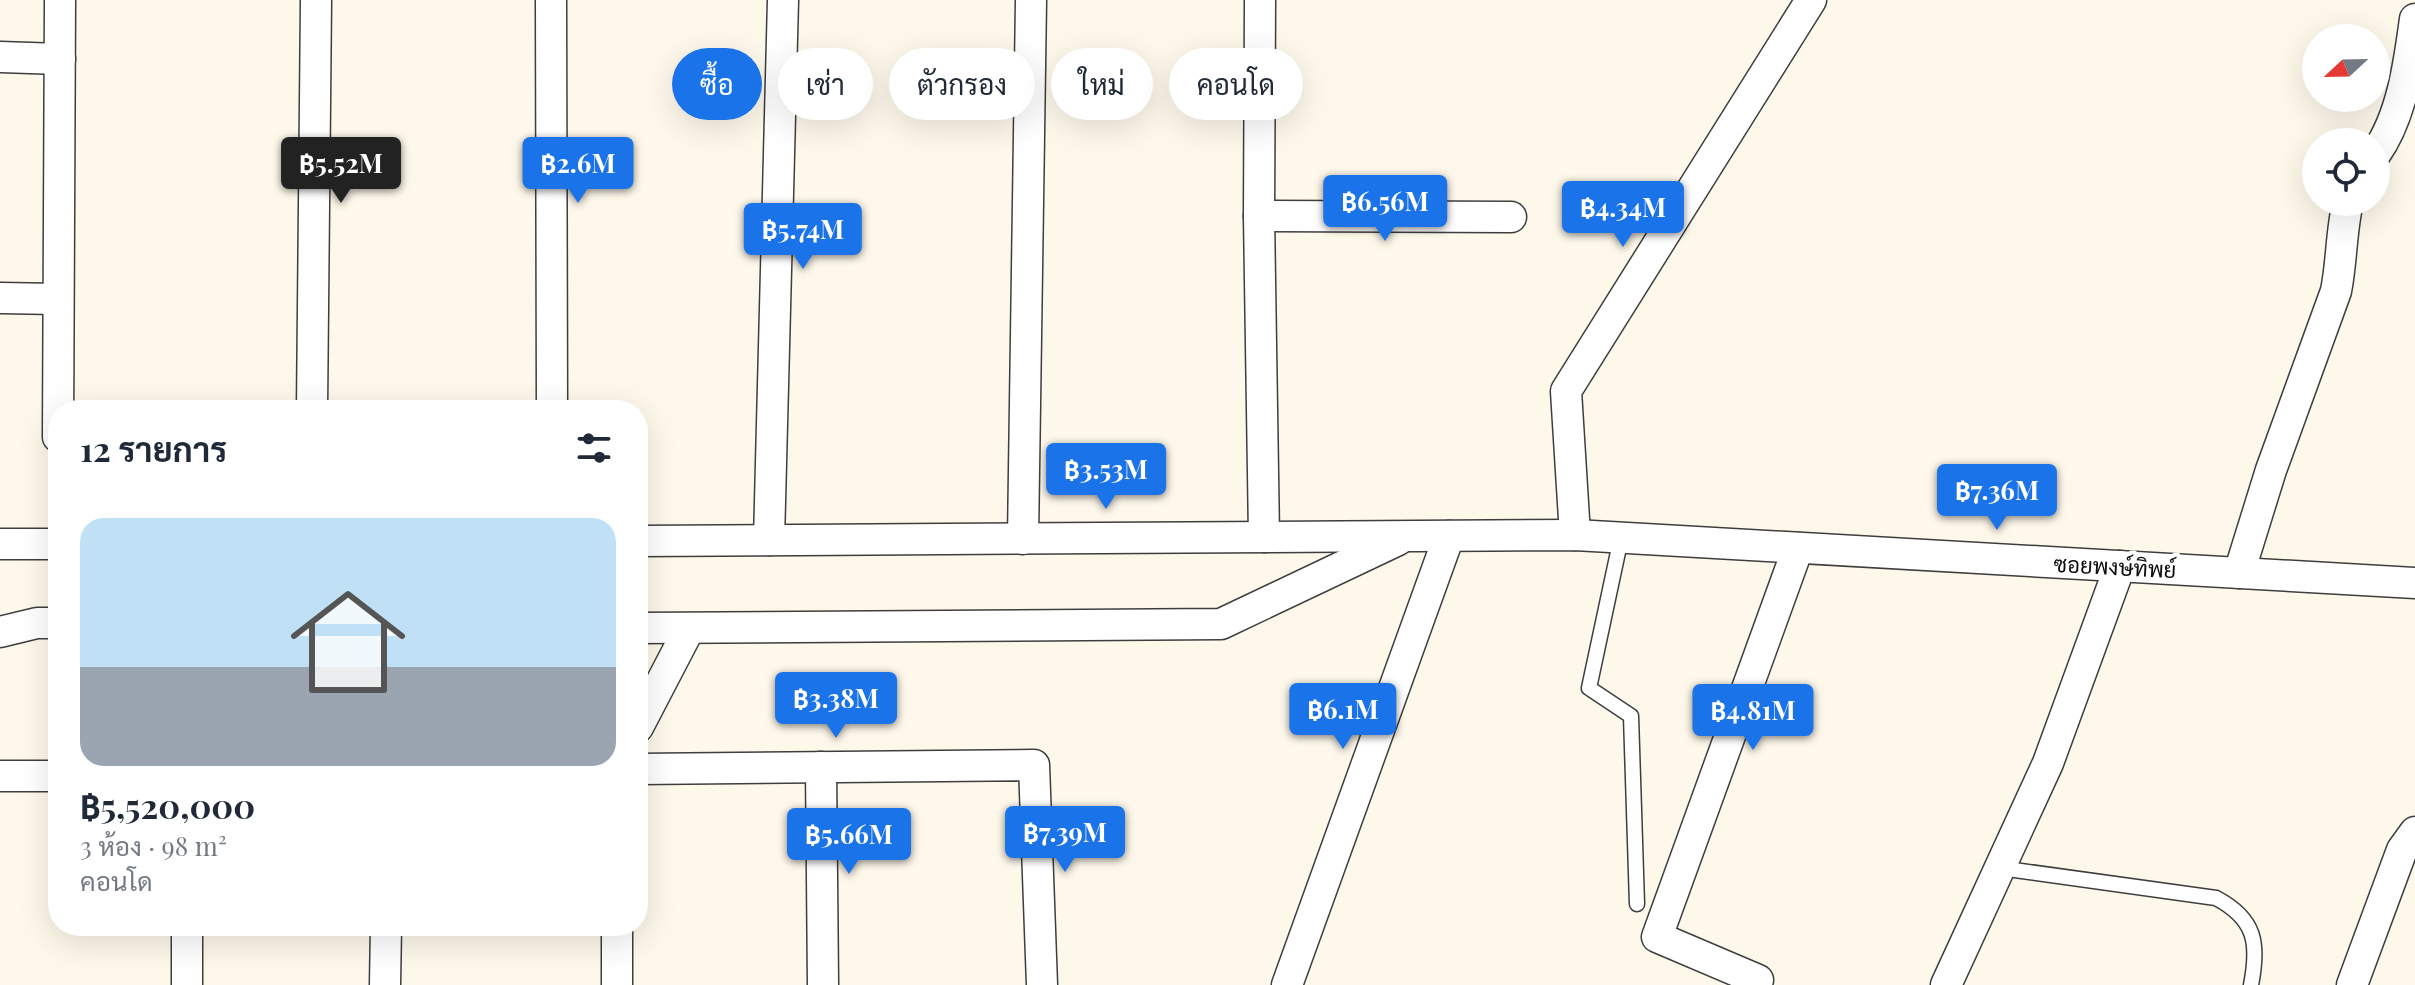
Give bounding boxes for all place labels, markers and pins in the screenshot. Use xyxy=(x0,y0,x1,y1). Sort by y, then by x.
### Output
pin: ฿5.52M xyxy=(276,137,406,205)
pin: ฿2.6M xyxy=(522,137,634,205)
pin: ฿6.56M xyxy=(1320,175,1450,243)
pin: ฿4.34M xyxy=(1558,181,1688,249)
pin: ฿5.74M xyxy=(738,203,868,271)
pin: ฿3.53M xyxy=(1041,443,1171,511)
pin: ฿7.36M xyxy=(1932,464,2062,532)
pin: ฿3.38M xyxy=(771,672,901,740)
pin: ฿6.1M xyxy=(1287,683,1399,751)
pin: ฿4.81M xyxy=(1688,684,1818,752)
pin: ฿7.39M xyxy=(1000,806,1130,874)
pin: ฿5.66M xyxy=(784,808,914,876)

